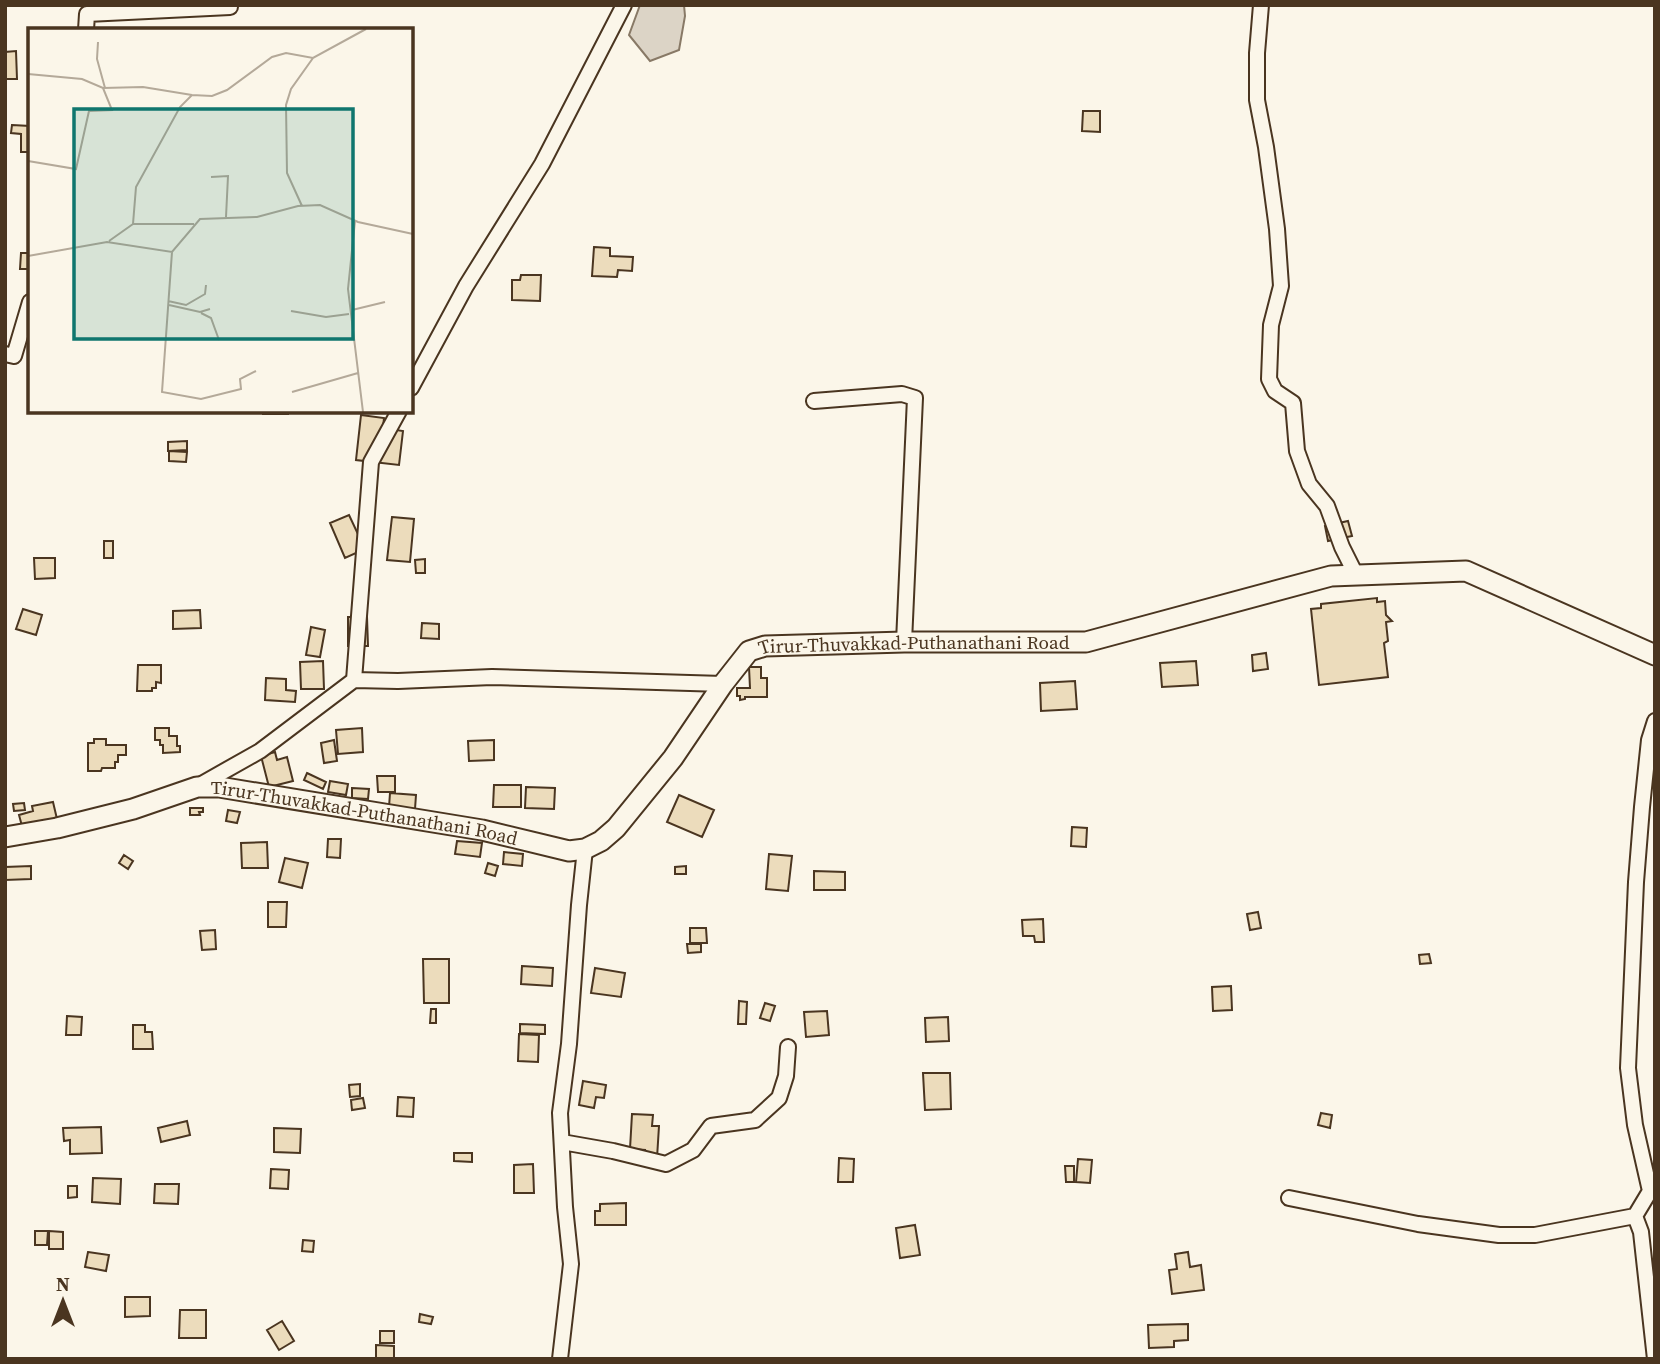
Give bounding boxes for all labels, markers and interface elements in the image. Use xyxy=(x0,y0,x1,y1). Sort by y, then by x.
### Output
inset map xyxy=(28,28,413,413)
street label: Tirur-Thuvakkad-Puthanathani Road xyxy=(755,629,1070,660)
street label: Tirur-Thuvakkad-Puthanathani Road xyxy=(211,774,521,851)
north arrow xyxy=(28,1266,98,1336)
text: N xyxy=(56,1271,70,1297)

